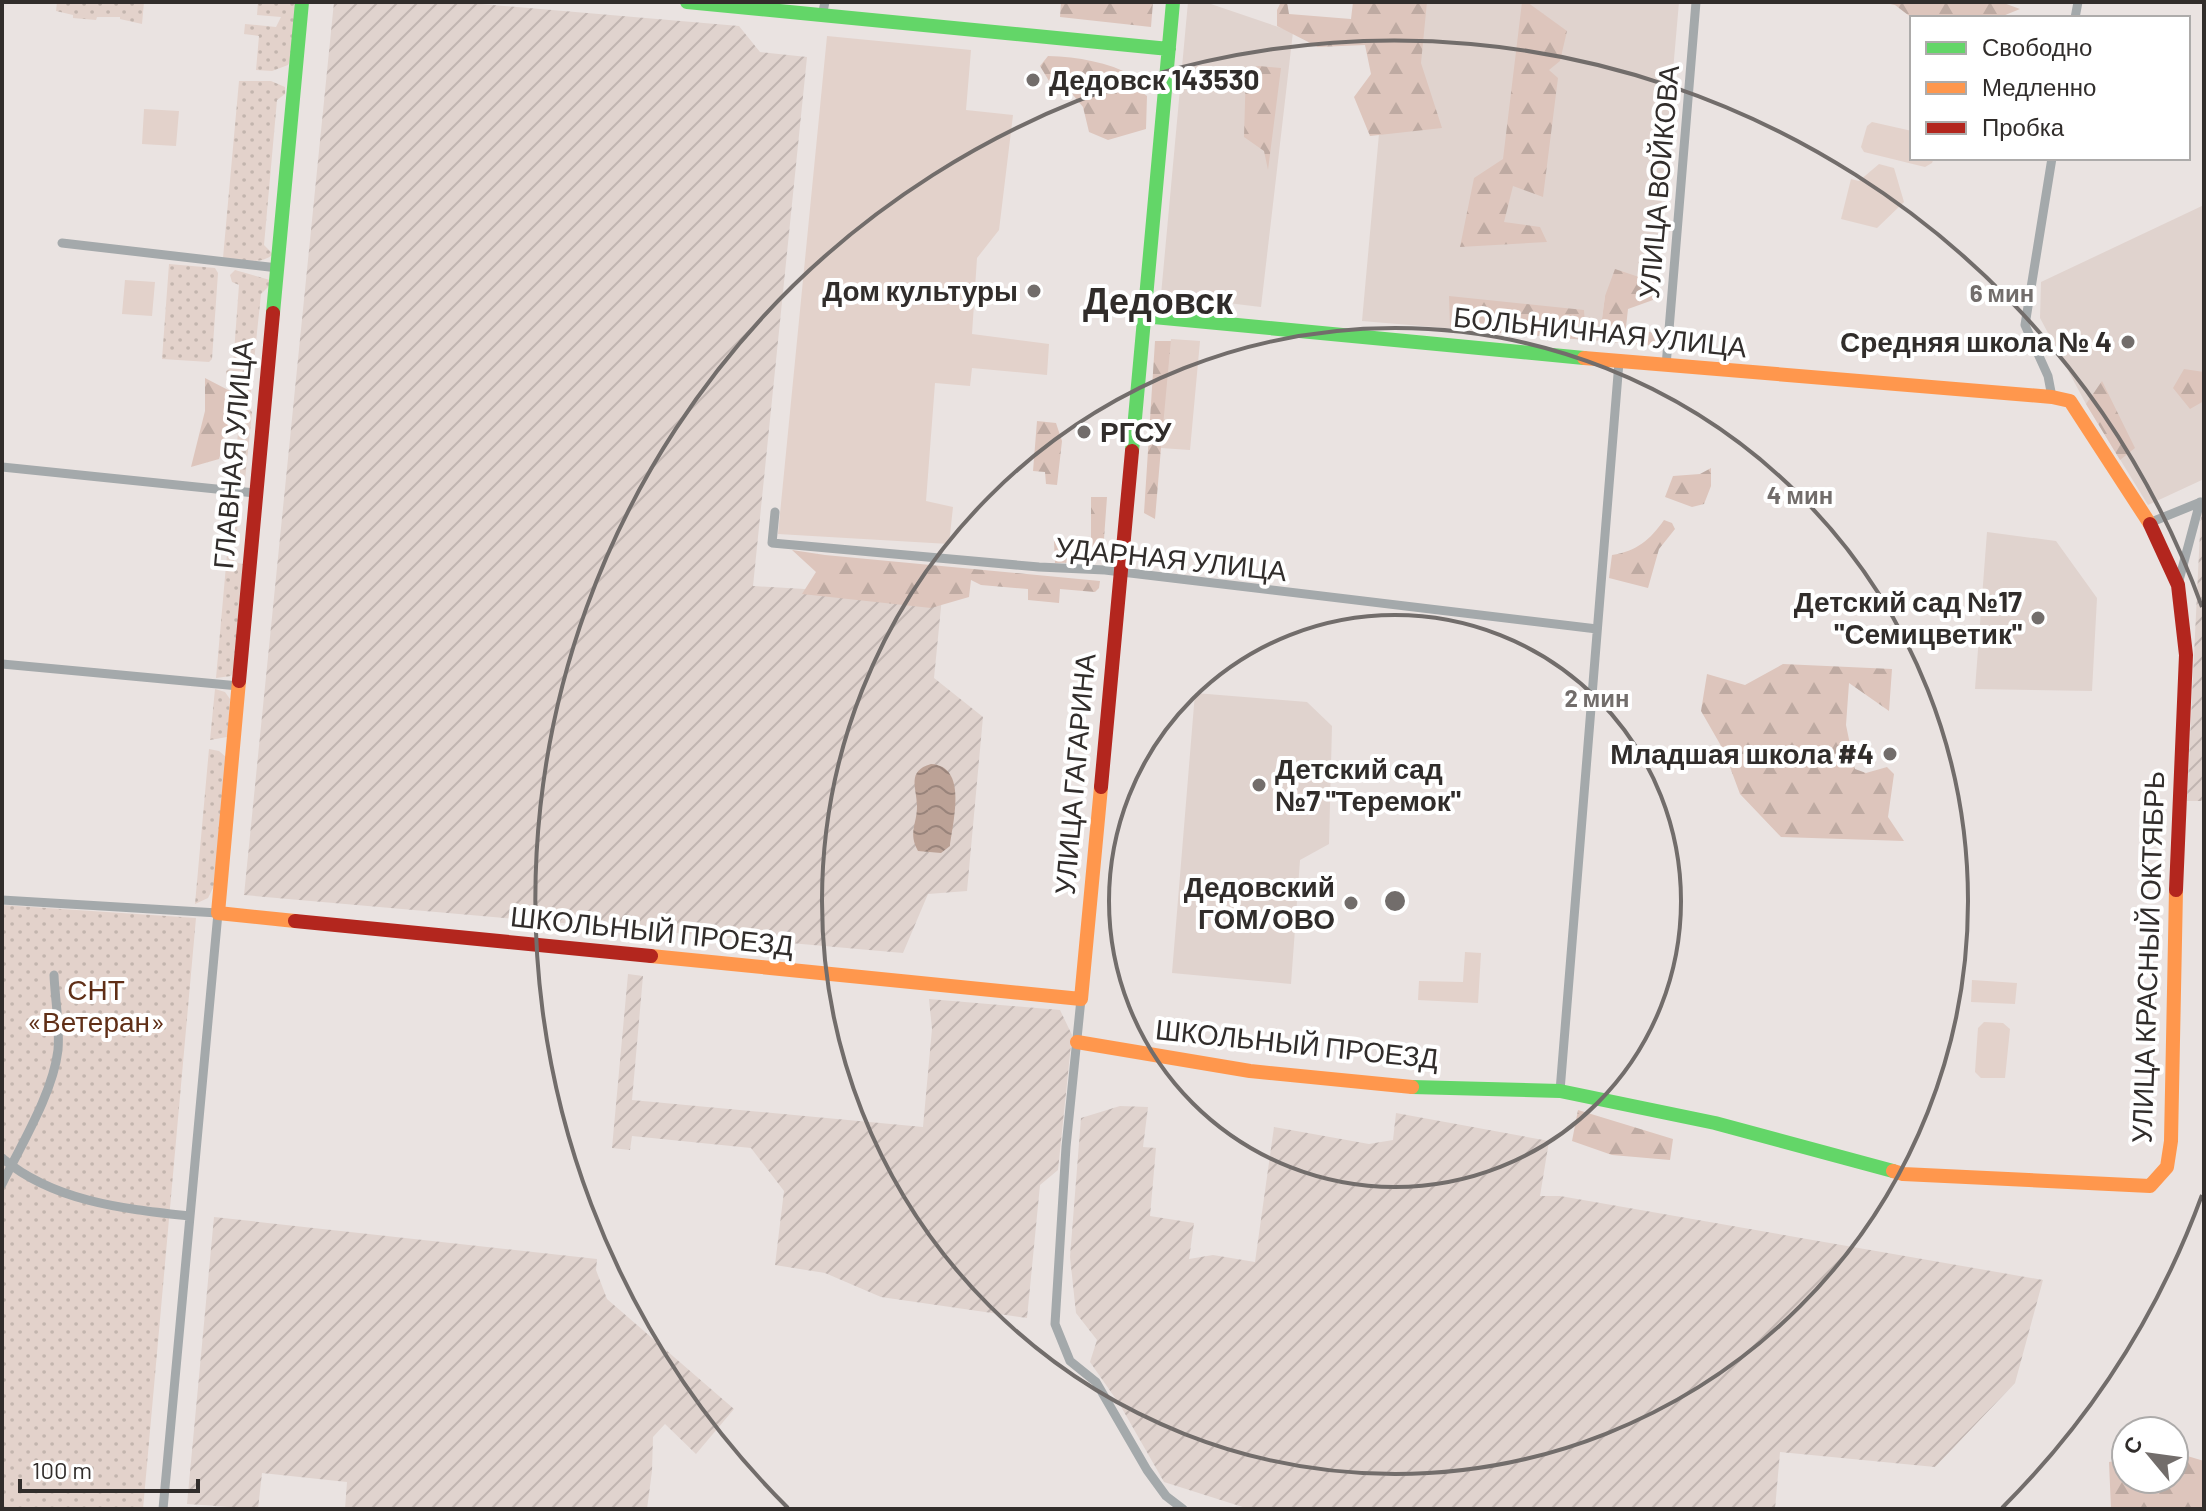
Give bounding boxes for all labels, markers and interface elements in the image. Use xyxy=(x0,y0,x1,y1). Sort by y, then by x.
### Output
legend xyxy=(1910,16,2190,160)
text: Свободно xyxy=(1982,32,2092,61)
place label: Дедовск 143530 xyxy=(1049,62,1260,96)
street label: УЛИЦА ВОЙКОВА xyxy=(1631,63,1685,300)
marker: Дедовск 143530 xyxy=(1024,71,1042,89)
text: Медленно xyxy=(1982,72,2096,101)
text: Пробка xyxy=(1982,112,2065,141)
place label: Дом культуры xyxy=(822,273,1018,307)
district label: Дедовск xyxy=(1083,278,1234,322)
text: 6 мин xyxy=(1970,278,2034,307)
marker: Дом культуры xyxy=(1025,282,1043,300)
street label: БОЛЬНИЧНАЯ УЛИЦА xyxy=(1452,299,1749,363)
place label: Средняя школа № 4 xyxy=(1840,324,2112,358)
marker: Средняя школа № 4 xyxy=(2119,333,2137,351)
street label: ГЛАВНАЯ УЛИЦА xyxy=(205,339,259,570)
place label: РГСУ xyxy=(1100,414,1172,448)
marker: РГСУ xyxy=(1075,423,1093,441)
text: 4 мин xyxy=(1767,480,1833,509)
street label: УДАРНАЯ УЛИЦА xyxy=(1054,529,1289,587)
place label: Детский сад №17 "Семицветик" xyxy=(1794,584,2022,650)
marker: Детский сад №17 "Семицветик" xyxy=(2029,609,2047,627)
street label: УЛИЦА ГАГАРИНА xyxy=(1047,652,1102,896)
text: 2 мин xyxy=(1564,683,1630,712)
place label: Младшая школа #4 xyxy=(1610,736,1874,770)
marker: Младшая школа #4 xyxy=(1881,745,1899,763)
place label: Детский сад №7 "Теремок" xyxy=(1275,751,1461,817)
street label: УЛИЦА КРАСНЫЙ ОКТЯБРЬ xyxy=(2124,770,2170,1144)
marker: Детский сад №7 "Теремок" xyxy=(1250,776,1268,794)
place label: Дедовский ГОМ/ОВО xyxy=(1184,869,1335,935)
centre of rings xyxy=(1381,887,1409,915)
marker: Дедовский ГОМ/ОВО xyxy=(1342,894,1360,912)
street label: ШКОЛЬНЫЙ ПРОЕЗД xyxy=(509,898,795,962)
park label: СНТ «Ветеран» xyxy=(27,972,165,1038)
street label: ШКОЛЬНЫЙ ПРОЕЗД xyxy=(1154,1011,1440,1075)
north arrow xyxy=(2110,1415,2190,1495)
text: С xyxy=(2116,1431,2147,1458)
scale bar xyxy=(20,1443,198,1493)
text: 100 m xyxy=(32,1455,92,1484)

